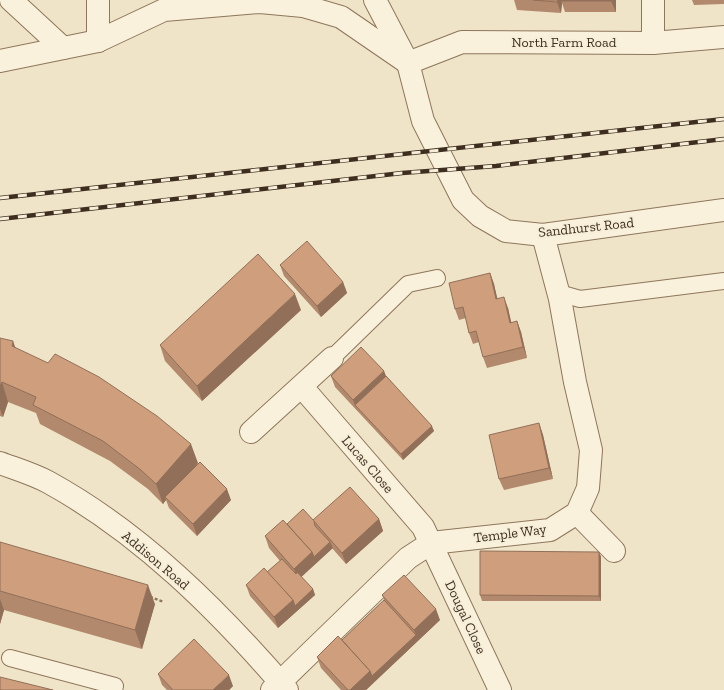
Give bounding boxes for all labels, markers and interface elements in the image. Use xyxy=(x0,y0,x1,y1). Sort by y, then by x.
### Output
street label: North Farm Road xyxy=(512,34,617,51)
street label: Sandhurst Road xyxy=(537,214,635,241)
street label: Lucas Close xyxy=(338,432,397,497)
street label: Temple Way xyxy=(473,520,548,546)
street label: Addison Road xyxy=(118,527,193,594)
street label: Dougal Close xyxy=(441,578,490,657)

